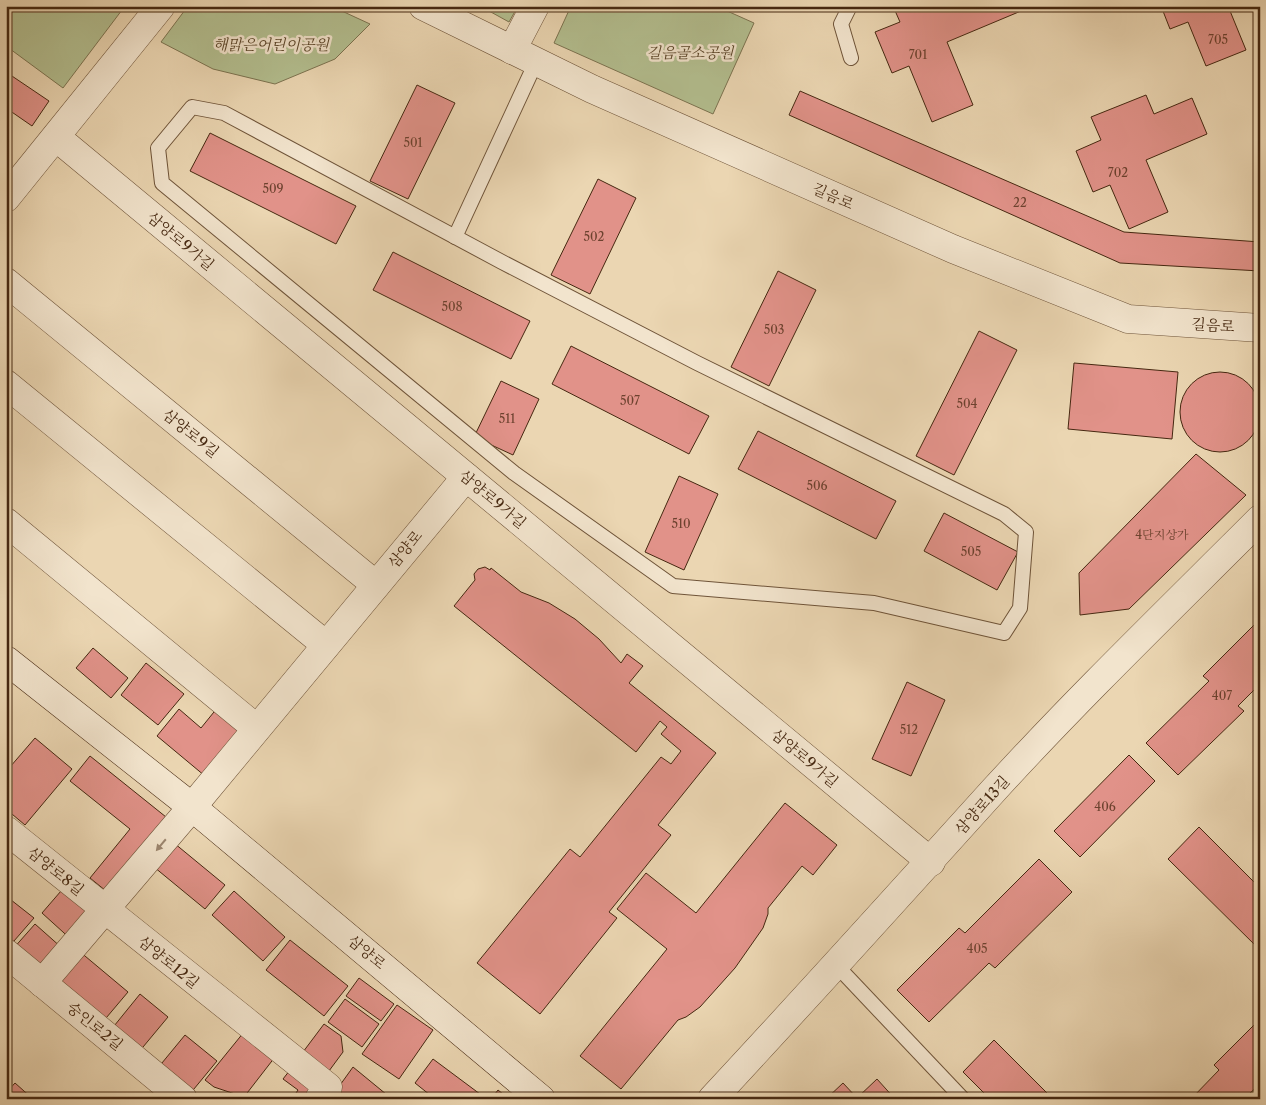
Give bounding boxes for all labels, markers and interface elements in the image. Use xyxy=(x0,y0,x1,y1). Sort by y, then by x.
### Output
house number: 705 xyxy=(1208,32,1228,47)
park label: 해맑은어린이공원 xyxy=(213,35,330,54)
park label: 길음골소공원 xyxy=(647,43,735,62)
house number: 701 xyxy=(909,47,927,62)
house number: 501 xyxy=(403,135,423,150)
house number: 702 xyxy=(1108,165,1128,180)
street label: 길음로 xyxy=(809,178,857,214)
house number: 509 xyxy=(262,181,284,196)
house number: 22 xyxy=(1013,195,1027,210)
street label: 삼양로9가길 xyxy=(144,208,218,274)
house number: 502 xyxy=(583,229,605,244)
house number: 508 xyxy=(441,299,463,314)
street label: 길음로 xyxy=(1191,314,1236,336)
house number: 503 xyxy=(764,322,784,337)
house number: 507 xyxy=(620,393,640,408)
house number: 504 xyxy=(956,396,978,411)
street label: 삼양로9길 xyxy=(159,405,223,461)
house number: 511 xyxy=(499,411,515,426)
street label: 삼양로9가길 xyxy=(456,466,530,532)
house number: 506 xyxy=(806,478,828,493)
house number: 510 xyxy=(671,516,691,531)
street label: 삼양로 xyxy=(384,526,427,572)
house number: 4단지상가 xyxy=(1135,527,1189,542)
house number: 505 xyxy=(961,544,981,559)
house number: 407 xyxy=(1212,688,1232,703)
house number: 512 xyxy=(900,722,918,737)
street label: 삼양로9가길 xyxy=(768,725,842,791)
street label: 삼양로13길 xyxy=(951,772,1013,838)
house number: 406 xyxy=(1094,799,1116,814)
one-way arrow xyxy=(155,838,166,851)
street label: 삼양로8길 xyxy=(24,843,88,899)
street label: 삼양로 xyxy=(344,931,390,974)
street label: 삼양로12길 xyxy=(135,932,203,992)
house number: 405 xyxy=(966,941,988,956)
street label: 숭인로2길 xyxy=(63,998,127,1054)

